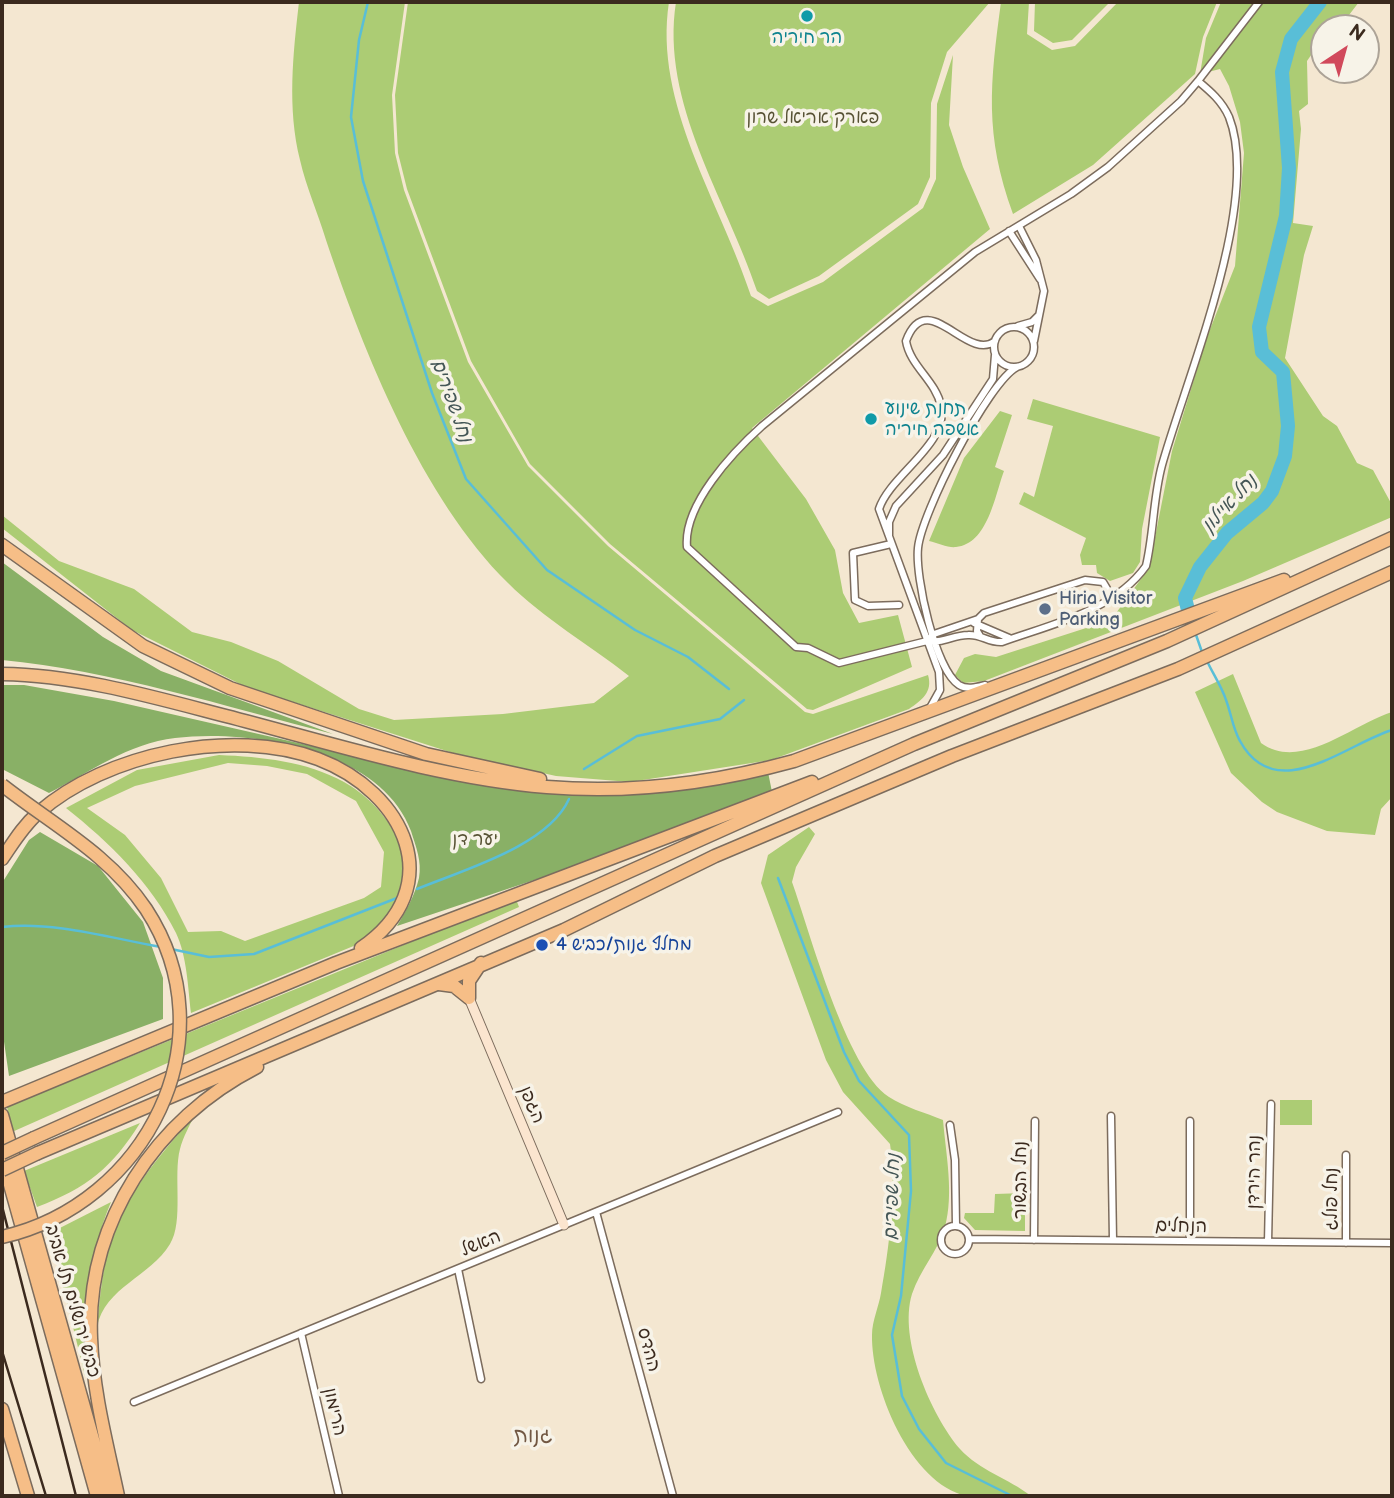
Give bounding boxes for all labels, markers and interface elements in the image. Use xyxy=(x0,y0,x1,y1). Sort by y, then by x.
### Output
marker: הר חיריה xyxy=(799,8,815,24)
north arrow xyxy=(1310,14,1380,84)
text: N xyxy=(1344,20,1369,47)
place label: הר חיריה xyxy=(772,27,842,49)
park label: פארק אריאל שרון xyxy=(747,107,879,129)
water label: נחל שפירים xyxy=(425,356,477,446)
place label: תחנת שינוע אשפה חיריה xyxy=(885,398,979,440)
marker: תחנת שינוע אשפה חיריה xyxy=(863,411,879,427)
water label: נחל איילון xyxy=(1198,470,1262,538)
place label: Hiria Visitor Parking xyxy=(1059,588,1152,630)
marker: Hiria Visitor Parking xyxy=(1037,601,1053,617)
park label: יער דן xyxy=(452,829,498,851)
place label: מחלף גנות/כביש 4 xyxy=(556,934,692,956)
marker: מחלף גנות/כביש 4 xyxy=(534,937,550,953)
street label: הגפן xyxy=(514,1083,548,1127)
street label: נהר הירדן xyxy=(1244,1135,1266,1209)
street label: נחל הבשור xyxy=(1010,1141,1032,1219)
water label: נחל שפירים xyxy=(880,1153,906,1241)
street label: נחל פולג xyxy=(1321,1167,1343,1231)
street label: הנחלים xyxy=(1155,1216,1207,1238)
street label: כביש ירושלים תל אביב xyxy=(40,1222,104,1380)
street label: האשל xyxy=(458,1226,504,1262)
street label: ההדס xyxy=(632,1325,664,1375)
street label: הרימון xyxy=(318,1386,350,1438)
district label: גנות xyxy=(513,1424,553,1450)

